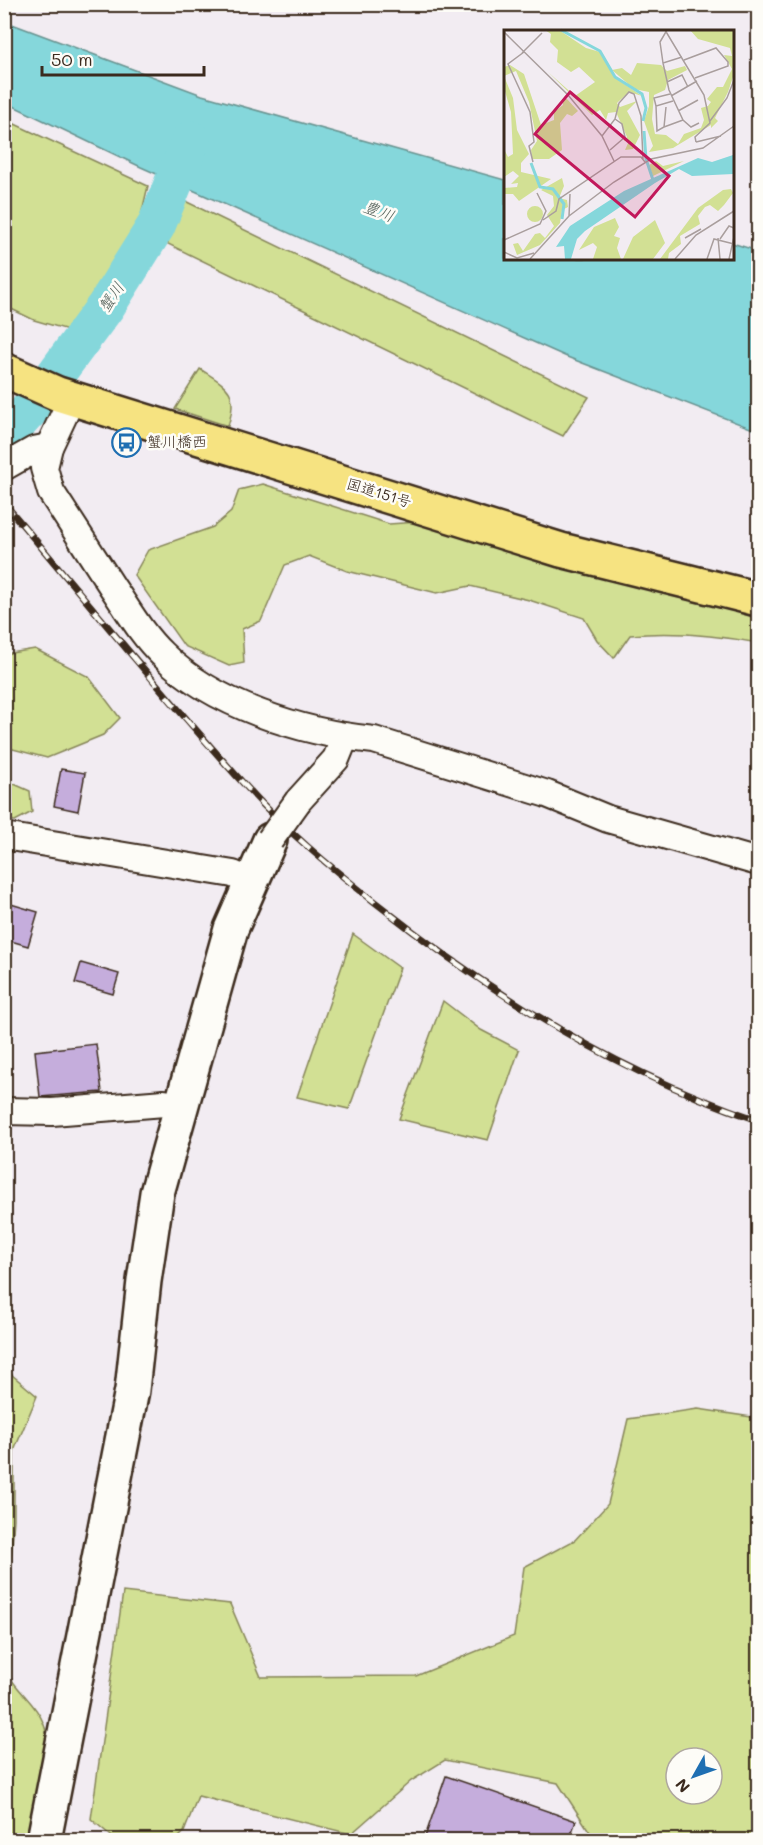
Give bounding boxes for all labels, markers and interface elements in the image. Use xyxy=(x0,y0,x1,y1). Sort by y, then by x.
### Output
inset map xyxy=(504,30,733,260)
scale bar xyxy=(42,39,204,77)
text: 50 m xyxy=(51,47,93,71)
water label: 豊川 xyxy=(360,195,398,226)
water label: 蟹川 xyxy=(93,278,128,316)
bus stop icon: 蟹川橋西 xyxy=(110,426,142,458)
place label: 蟹川橋西 xyxy=(147,431,207,451)
street label: 国道151号 xyxy=(344,473,414,511)
north arrow xyxy=(664,1746,724,1806)
text: N xyxy=(670,1775,694,1797)

